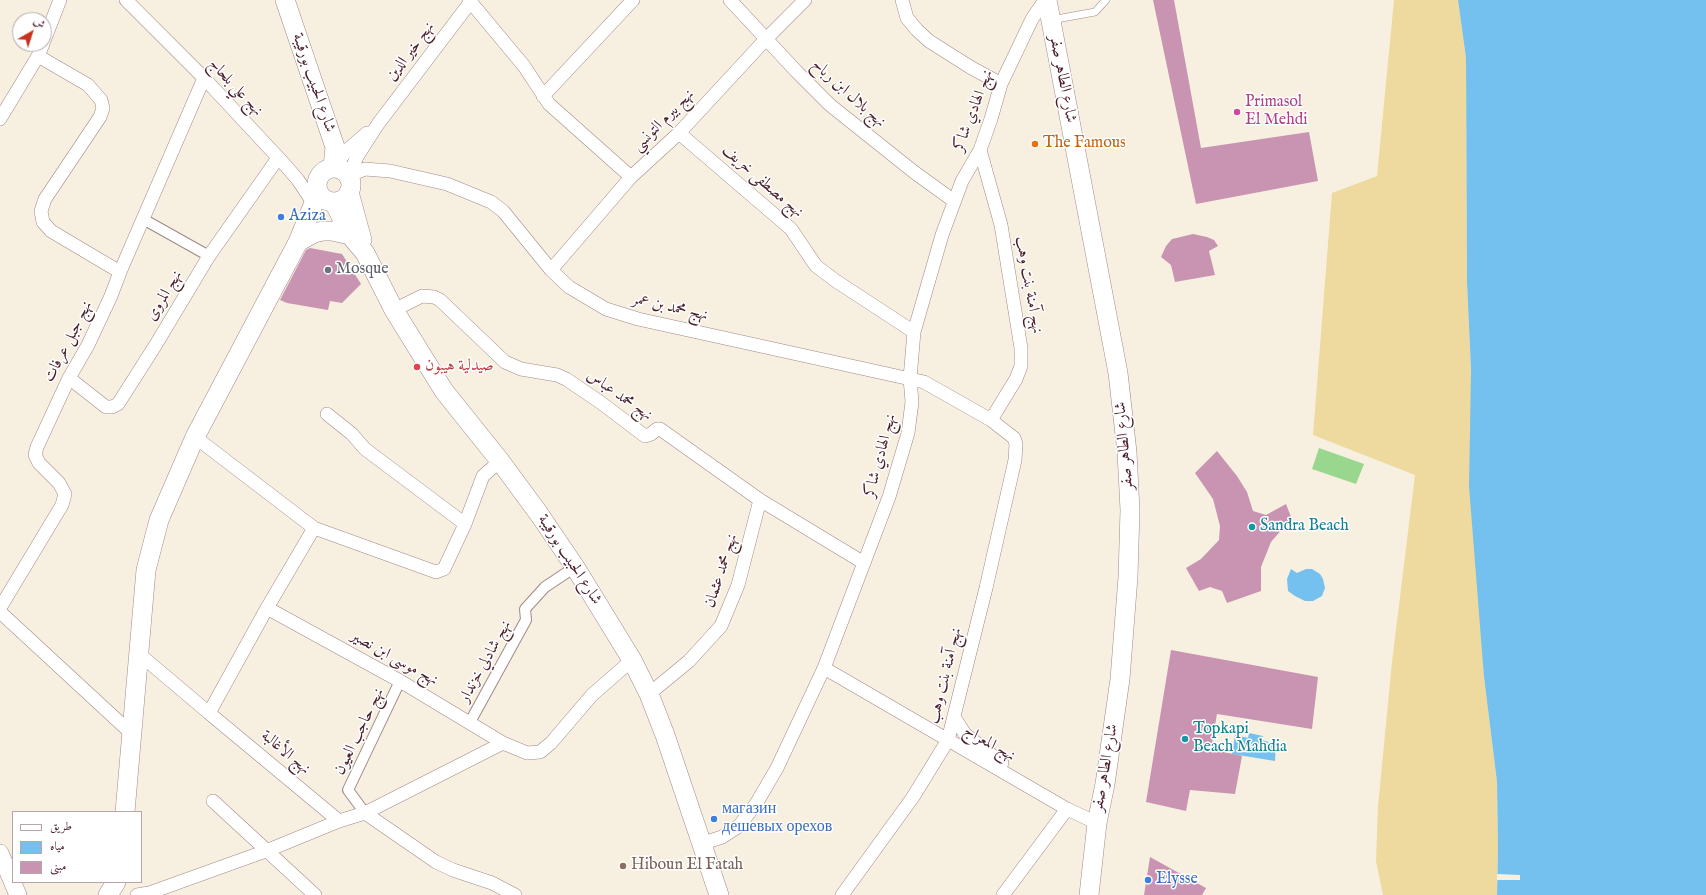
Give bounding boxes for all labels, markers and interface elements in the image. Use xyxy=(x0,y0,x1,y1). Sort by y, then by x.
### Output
north arrow xyxy=(12,12,52,52)
text: ش xyxy=(30,15,48,32)
street label: نهج خير الدين xyxy=(383,19,439,85)
street label: شارع الحبيب بورقيبة xyxy=(287,31,339,135)
street label: شارع الطاهر صفر xyxy=(1044,34,1080,124)
street label: نهج علي بلحاج xyxy=(204,55,266,121)
street label: نهج بلال ابن رباح xyxy=(807,56,889,132)
street label: نهج الهادي شاكر xyxy=(950,67,998,155)
street label: نهج بيرم التونسي xyxy=(629,86,699,156)
place label: Primasol El Mehdi xyxy=(1245,93,1307,131)
marker: Primasol El Mehdi xyxy=(1232,107,1242,117)
place label: The Famous xyxy=(1043,134,1126,154)
marker: The Famous xyxy=(1030,139,1040,149)
street label: نهج مصطفى خريف xyxy=(717,141,807,223)
place label: Aziza xyxy=(289,207,326,227)
marker: Aziza xyxy=(276,212,286,222)
street label: نهج آمنة بنت وهب xyxy=(1010,235,1046,335)
place label: Mosque xyxy=(336,260,389,280)
marker: Mosque xyxy=(323,265,333,275)
street label: نهج المروى xyxy=(142,267,188,325)
street label: نهج محمد بن عمر xyxy=(630,290,710,326)
street label: نهج جبل عرفات xyxy=(40,298,98,386)
place label: صيدلية هيبون xyxy=(425,357,494,377)
marker: صيدلية هيبون xyxy=(412,362,422,372)
street label: نهج محمد عباس xyxy=(582,366,656,426)
street label: شارع الطاهر صفر xyxy=(1112,401,1138,491)
street label: نهج الهادي شاكر xyxy=(861,412,901,500)
street label: شارع الحبيب بورقيبة xyxy=(533,511,605,609)
place label: Sandra Beach xyxy=(1260,517,1349,537)
marker: Sandra Beach xyxy=(1247,522,1257,532)
street label: نهج محمد عثمان xyxy=(701,532,743,610)
street label: نهج شادلي خزندار xyxy=(455,617,517,707)
street label: نهج آمنة بنت وهب xyxy=(925,626,967,726)
street label: نهج موسى ابن نصير xyxy=(347,627,441,691)
street label: نهج حاجب العيون xyxy=(331,685,389,779)
place label: Topkapi Beach Mahdia xyxy=(1193,720,1287,758)
street label: نهج المعراج xyxy=(960,721,1018,767)
street label: شارع الطاهر صفر xyxy=(1089,723,1123,813)
street label: نهج الأغالبة xyxy=(256,727,314,779)
marker: Topkapi Beach Mahdia xyxy=(1180,734,1190,744)
place label: магазин дешевых орехов xyxy=(722,800,832,838)
legend xyxy=(12,811,142,883)
marker: магазин дешевых орехов xyxy=(709,814,719,824)
text: طريق xyxy=(50,819,72,834)
text: مياه xyxy=(50,839,65,854)
place label: Hiboun El Fatah xyxy=(631,856,743,876)
text: مبنى xyxy=(50,859,66,874)
marker: Hiboun El Fatah xyxy=(618,861,628,871)
place label: Elysse xyxy=(1156,870,1198,890)
marker: Elysse xyxy=(1143,875,1153,885)

